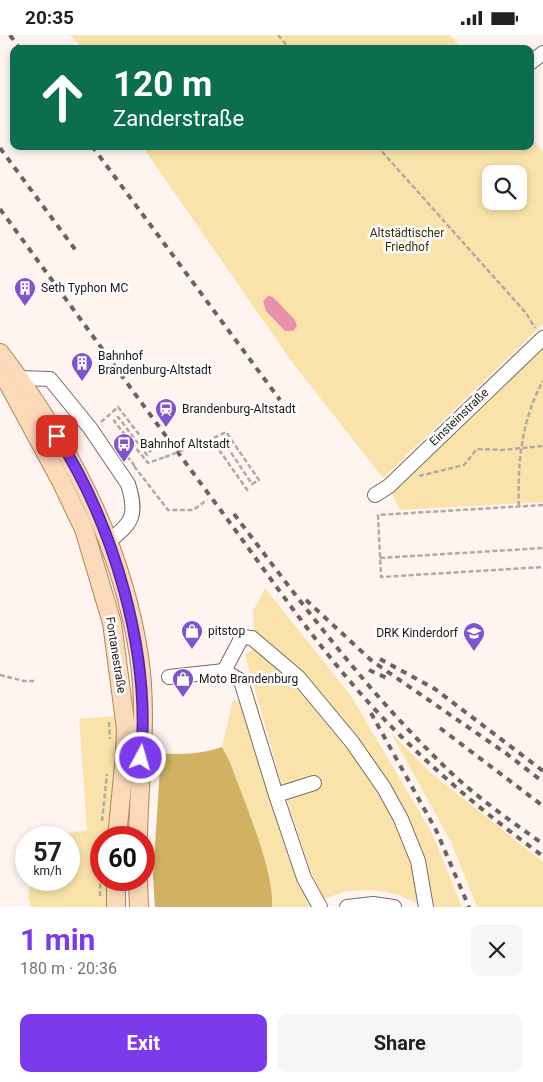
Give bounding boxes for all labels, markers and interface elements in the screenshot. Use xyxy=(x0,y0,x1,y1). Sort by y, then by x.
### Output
text: 20:35 xyxy=(25,6,74,29)
text: 120 m xyxy=(113,64,212,105)
icon: ahead xyxy=(30,65,95,130)
text: Zanderstraße xyxy=(113,106,244,131)
map controls xyxy=(482,165,527,210)
button: search xyxy=(482,165,527,210)
park label: Altstädtischer Friedhof xyxy=(370,226,444,254)
building icon: Seth Typhon MC xyxy=(13,276,37,307)
place label: Seth Typhon MC xyxy=(41,281,128,295)
place label: Bahnhof Brandenburg-Altstadt xyxy=(98,349,212,377)
building icon: Bahnhof Brandenburg-Altstadt xyxy=(70,351,94,382)
street label: Einsteinstraße xyxy=(427,385,491,449)
station icon: Brandenburg-Altstadt xyxy=(154,397,178,428)
place label: Brandenburg-Altstadt xyxy=(182,402,296,416)
pin xyxy=(36,415,78,457)
icon: arrive xyxy=(43,422,71,450)
bus stop icon: Bahnhof Altstadt xyxy=(112,432,136,463)
place label: Bahnhof Altstadt xyxy=(140,437,230,451)
street label: Fontanestraße xyxy=(103,616,129,694)
shop icon: pitstop xyxy=(180,619,204,650)
school or university icon: DRK Kinderdorf xyxy=(462,621,486,652)
place label: pitstop xyxy=(208,624,245,638)
place label: DRK Kinderdorf xyxy=(376,626,459,640)
shop icon: Moto Brandenburg xyxy=(171,667,195,698)
place label: Moto Brandenburg xyxy=(199,672,298,686)
position arrow xyxy=(114,731,166,783)
speed limit sign: 60 xyxy=(90,826,155,891)
text: 57 xyxy=(33,838,62,867)
text: km/h xyxy=(33,864,62,878)
text: 1 min xyxy=(20,922,95,957)
button: close xyxy=(471,924,523,976)
text: 180 m · 20:36 xyxy=(20,959,117,978)
button: Exit xyxy=(20,1014,267,1072)
button: Share xyxy=(277,1014,523,1072)

